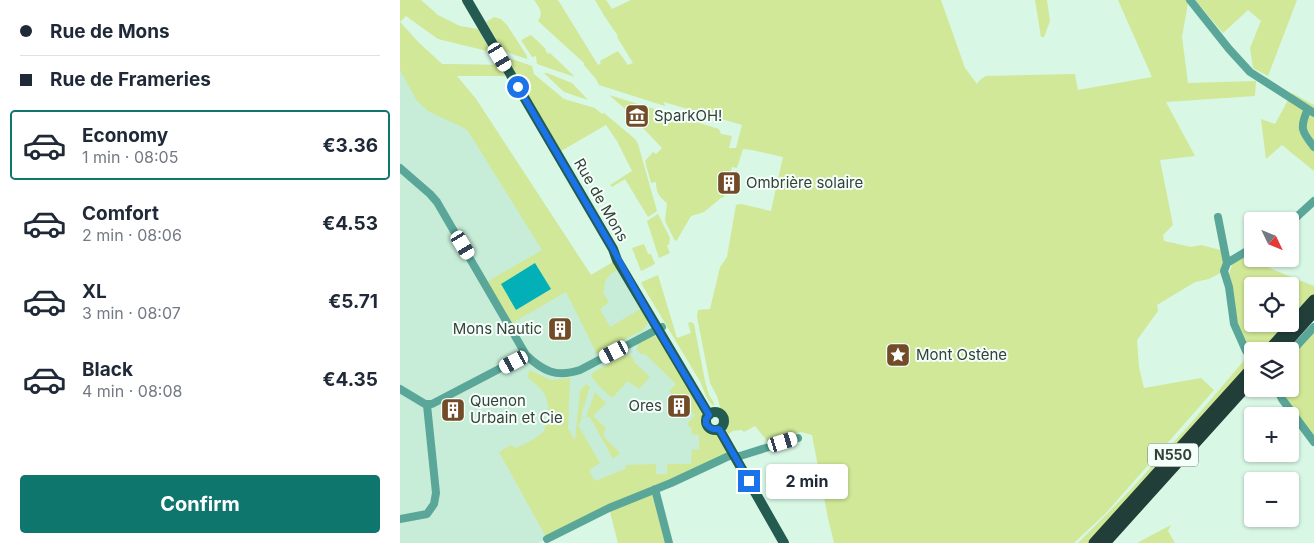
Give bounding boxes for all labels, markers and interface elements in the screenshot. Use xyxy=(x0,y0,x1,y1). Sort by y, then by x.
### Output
text: Rue de Mons xyxy=(50,20,170,43)
car xyxy=(485,40,514,74)
text: Rue de Frameries xyxy=(50,68,211,91)
route start xyxy=(507,76,529,98)
museum icon: SparkOH! xyxy=(624,103,650,129)
place label: SparkOH! xyxy=(654,106,722,125)
icon: car xyxy=(22,123,67,168)
text: Economy xyxy=(82,124,168,147)
text: €3.36 xyxy=(323,134,378,157)
text: 1 min · 08:05 xyxy=(82,147,178,167)
street label: Rue de Mons xyxy=(570,155,633,245)
building icon: Ombrière solaire xyxy=(716,170,742,196)
place label: Ombrière solaire xyxy=(746,173,863,192)
icon: car xyxy=(22,201,67,246)
text: Comfort xyxy=(82,202,159,225)
text: €4.53 xyxy=(322,212,378,235)
north arrow xyxy=(1244,212,1299,268)
map controls xyxy=(1244,212,1299,527)
text: 2 min · 08:06 xyxy=(82,225,182,245)
car xyxy=(448,228,477,262)
button: locate xyxy=(1244,277,1299,332)
icon: car xyxy=(22,279,67,324)
text: XL xyxy=(82,280,107,303)
text: €5.71 xyxy=(328,290,378,313)
text: 3 min · 08:07 xyxy=(82,303,181,323)
building icon: Mons Nautic xyxy=(547,316,573,342)
place label: Mons Nautic xyxy=(453,319,542,338)
car xyxy=(597,339,630,365)
place icon: Mont Ostène xyxy=(885,342,911,368)
button: layers xyxy=(1244,342,1299,397)
place label: Mont Ostène xyxy=(916,345,1007,364)
car xyxy=(497,348,530,376)
icon: car xyxy=(22,357,67,402)
text: Black xyxy=(82,358,133,381)
text: €4.35 xyxy=(322,368,378,391)
text: 4 min · 08:08 xyxy=(82,381,182,401)
place label: Quenon Urbain et Cie xyxy=(470,391,563,427)
building icon: Ores xyxy=(666,393,692,419)
place label: Ores xyxy=(628,396,662,415)
building icon: Quenon Urbain et Cie xyxy=(440,397,466,423)
button: + xyxy=(1244,407,1299,462)
car xyxy=(766,430,799,454)
road number: N550 xyxy=(1148,444,1198,466)
callout: 2 min xyxy=(766,464,849,498)
route end xyxy=(738,470,760,492)
text: 2 min xyxy=(786,471,828,491)
button: − xyxy=(1244,472,1299,527)
button: Confirm xyxy=(20,475,380,533)

